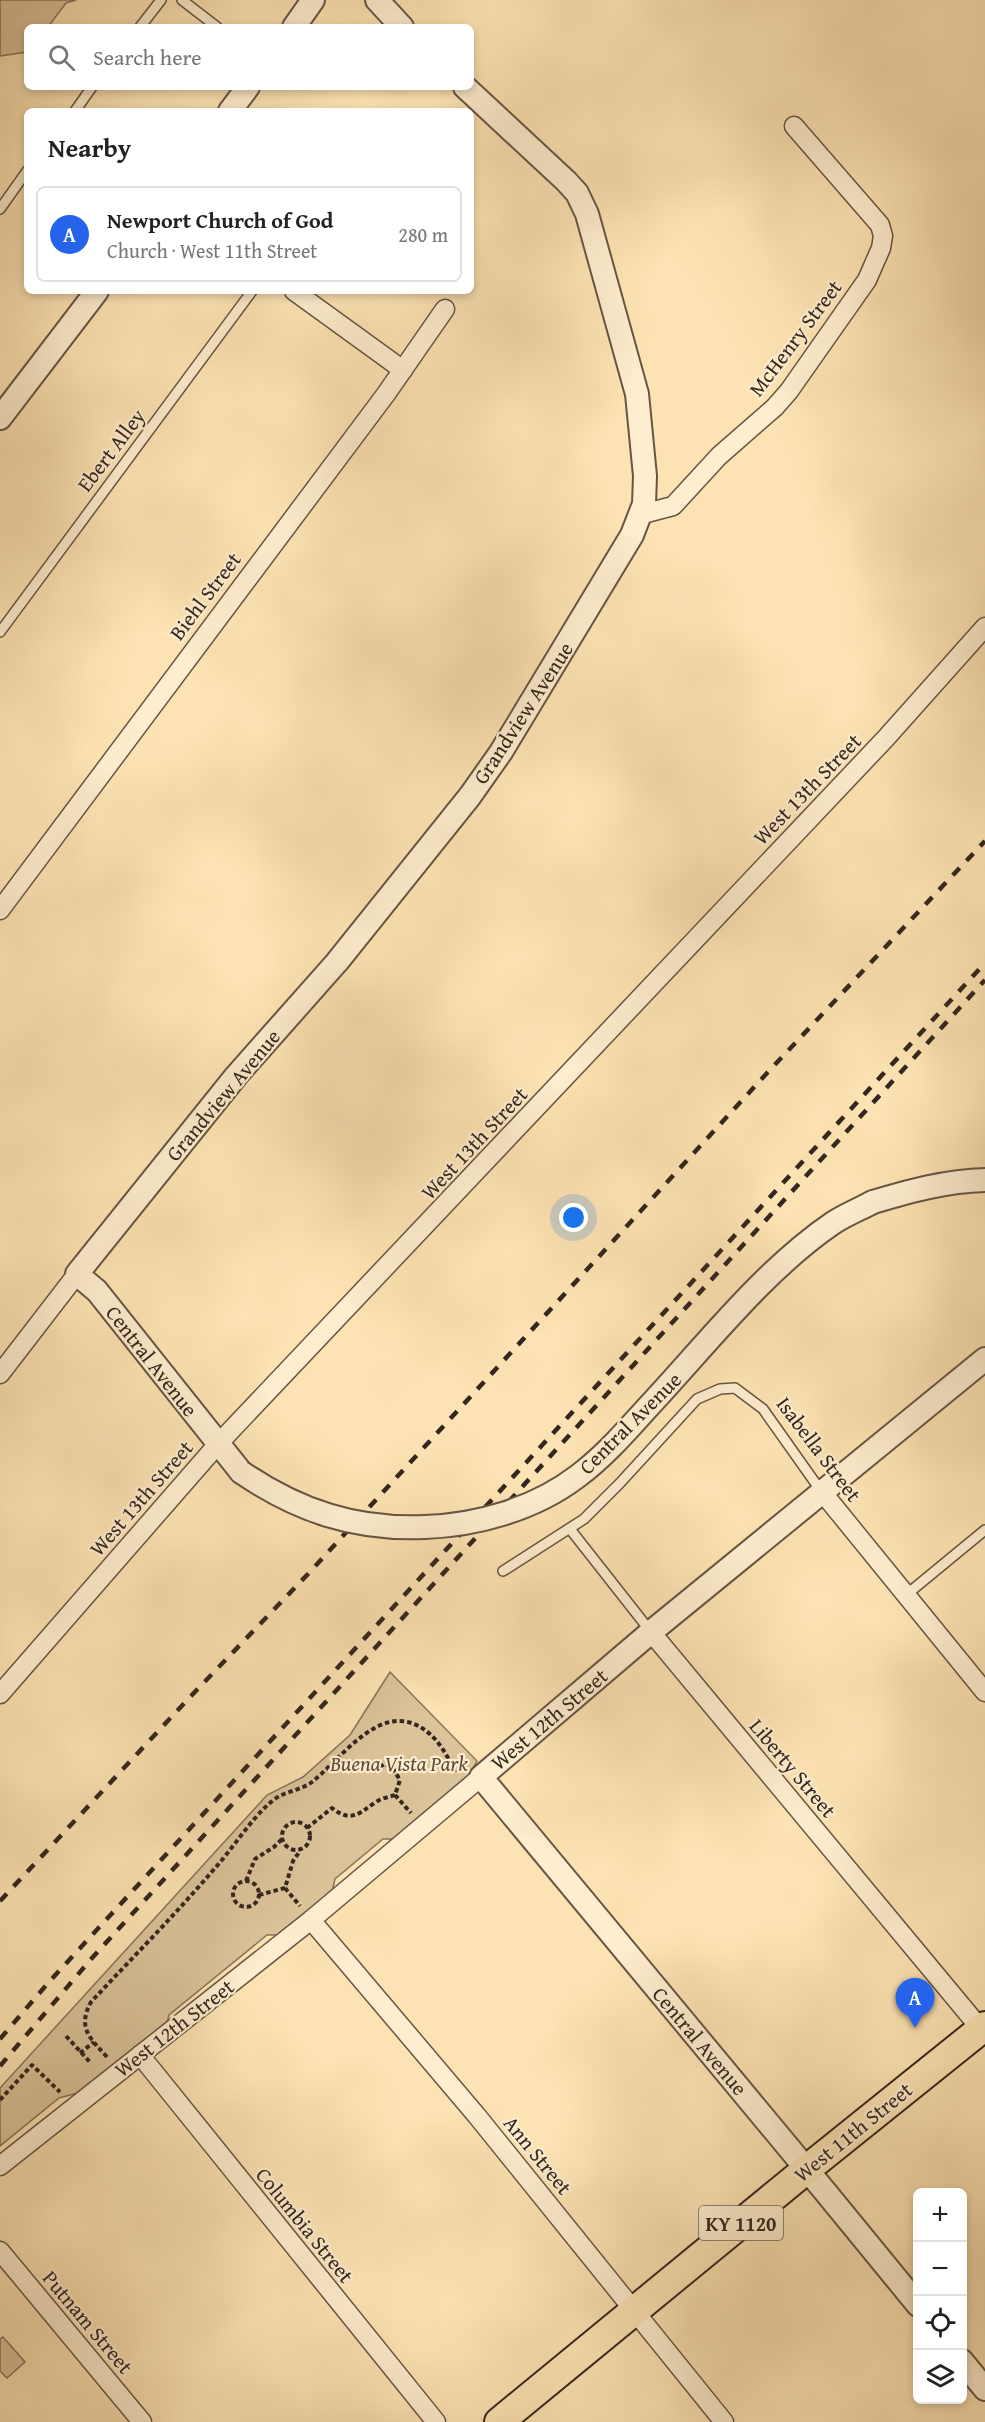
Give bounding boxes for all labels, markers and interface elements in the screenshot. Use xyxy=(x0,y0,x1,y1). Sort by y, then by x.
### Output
search box xyxy=(24,24,474,90)
icon: search xyxy=(45,41,78,74)
text: Search here xyxy=(93,41,202,73)
text: Nearby xyxy=(48,128,131,167)
text: Newport Church of God xyxy=(107,204,333,236)
text: A xyxy=(63,220,76,249)
text: 280 m xyxy=(398,220,448,249)
text: Church · West 11th Street xyxy=(107,236,317,265)
street label: McHenry Street xyxy=(741,273,850,403)
street label: Ebert Alley xyxy=(69,402,153,498)
street label: Biehl Street xyxy=(162,545,249,646)
street label: Grandview Avenue xyxy=(465,636,581,790)
street label: West 13th Street xyxy=(746,726,869,852)
street label: Grandview Avenue xyxy=(158,1022,288,1168)
street label: West 13th Street xyxy=(413,1079,535,1206)
your location xyxy=(559,1203,588,1232)
street label: Central Avenue xyxy=(99,1299,206,1423)
street label: Central Avenue xyxy=(572,1365,688,1481)
street label: Isabella Street xyxy=(769,1390,869,1509)
street label: West 13th Street xyxy=(82,1433,200,1563)
street label: West 12th Street xyxy=(484,1660,615,1777)
street label: Liberty Street xyxy=(742,1712,844,1825)
park label: Buena Vista Park xyxy=(329,1748,468,1779)
street label: West 12th Street xyxy=(108,1971,241,2085)
pin: A xyxy=(896,1978,934,2028)
street label: Central Avenue xyxy=(645,1980,755,2102)
street label: West 11th Street xyxy=(787,2074,919,2189)
street label: Ann Street xyxy=(496,2109,580,2202)
street label: Columbia Street xyxy=(249,2160,362,2290)
map controls xyxy=(913,2188,967,2404)
button: + xyxy=(913,2188,967,2242)
road number: KY 1120 xyxy=(699,2206,783,2240)
button: − xyxy=(913,2242,967,2296)
street label: Putnam Street xyxy=(35,2264,141,2381)
button: locate xyxy=(913,2296,967,2350)
button: layers xyxy=(913,2350,967,2404)

